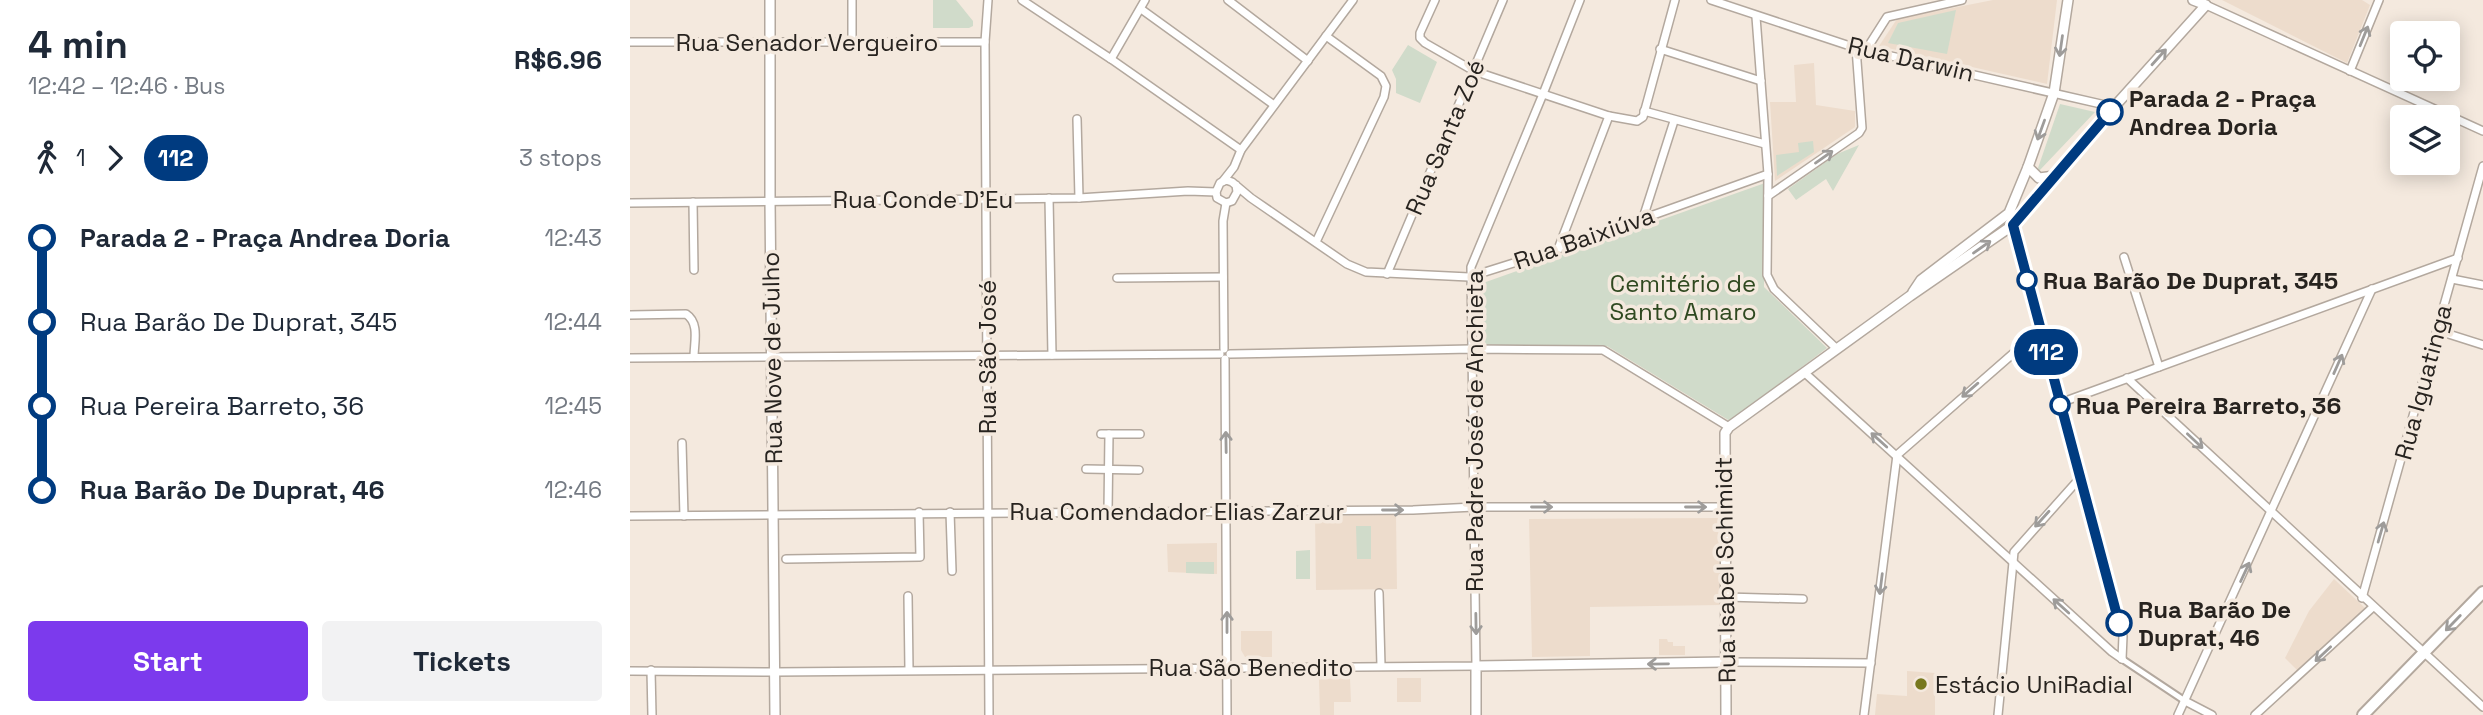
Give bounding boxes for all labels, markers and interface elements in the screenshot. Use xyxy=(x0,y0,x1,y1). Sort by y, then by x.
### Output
text: 4 min xyxy=(28,21,128,69)
map controls xyxy=(2390,21,2460,175)
button: locate xyxy=(2390,21,2460,91)
one-way arrow xyxy=(2359,25,2372,47)
street label: Rua Senador Vergueiro xyxy=(676,27,938,58)
street label: Rua Darwin xyxy=(1845,29,1977,89)
one-way arrow xyxy=(2054,34,2067,57)
text: R$6.96 xyxy=(514,43,602,77)
one-way arrow xyxy=(2151,49,2168,66)
street label: Rua Santa Zoé xyxy=(1398,54,1492,220)
text: 12:42 – 12:46 · Bus xyxy=(28,71,225,101)
place label: Parada 2 - Praça Andrea Doria xyxy=(2129,83,2316,142)
marker: Parada 2 - Praça Andrea Doria xyxy=(2097,99,2123,125)
button: layers xyxy=(2390,105,2460,175)
one-way arrow xyxy=(2034,119,2047,141)
icon: walk xyxy=(28,139,66,177)
icon: forward xyxy=(96,139,134,177)
text: 112 xyxy=(158,142,194,173)
text: 1 xyxy=(76,143,86,173)
text: 3 stops xyxy=(519,143,602,173)
one-way arrow xyxy=(1814,150,1834,164)
street label: Rua Conde D'Eu xyxy=(833,184,1013,215)
street label: Rua Baixiúva xyxy=(1510,199,1658,277)
text: Parada 2 - Praça Andrea Doria xyxy=(80,221,450,255)
text: 12:43 xyxy=(544,223,602,253)
one-way arrow xyxy=(1972,240,1991,254)
street label: Rua Nove de Julho xyxy=(755,251,789,465)
place label: Rua Barão De Duprat, 345 xyxy=(2043,265,2338,296)
park label: Cemitério de Santo Amaro xyxy=(1609,268,1757,327)
street label: Rua Padre José de Anchieta xyxy=(1459,270,1490,592)
marker: Rua Barão De Duprat, 345 xyxy=(2017,270,2037,290)
street label: Rua São José xyxy=(972,280,1003,434)
street label: Rua Iguatinga xyxy=(2387,301,2459,463)
text: Rua Barão De Duprat, 345 xyxy=(80,305,397,339)
text: 12:44 xyxy=(544,307,602,337)
line badge: 112 xyxy=(2006,329,2086,375)
text: 112 xyxy=(2028,336,2064,367)
one-way arrow xyxy=(2332,354,2345,376)
one-way arrow xyxy=(1961,382,1979,398)
text: Rua Pereira Barreto, 36 xyxy=(80,389,364,423)
place label: Rua Pereira Barreto, 36 xyxy=(2076,390,2341,421)
text: 12:45 xyxy=(545,391,602,421)
marker: Rua Pereira Barreto, 36 xyxy=(2050,395,2070,415)
one-way arrow xyxy=(1219,431,1232,454)
one-way arrow xyxy=(1871,431,1888,448)
one-way arrow xyxy=(2186,433,2203,450)
street label: Rua Isabel Schimidt xyxy=(1708,457,1742,683)
text: Rua Barão De Duprat, 46 xyxy=(80,473,385,507)
text: 12:46 xyxy=(544,475,602,505)
street label: Rua Comendador Elias Zarzur xyxy=(1010,496,1344,527)
one-way arrow xyxy=(1531,500,1554,514)
one-way arrow xyxy=(1684,500,1707,514)
one-way arrow xyxy=(1381,503,1404,517)
one-way arrow xyxy=(2034,510,2051,527)
one-way arrow xyxy=(2376,522,2389,544)
one-way arrow xyxy=(2238,562,2252,583)
one-way arrow xyxy=(1874,572,1887,595)
place label: Rua Barão De Duprat, 46 xyxy=(2138,594,2291,653)
one-way arrow xyxy=(2053,598,2070,615)
marker: Rua Barão De Duprat, 46 xyxy=(2106,610,2132,636)
one-way arrow xyxy=(1220,611,1234,634)
one-way arrow xyxy=(1469,612,1483,635)
one-way arrow xyxy=(2445,615,2462,632)
button: Start xyxy=(28,621,308,701)
button: Tickets xyxy=(322,621,602,701)
one-way arrow xyxy=(2314,646,2332,662)
street label: Rua São Benedito xyxy=(1149,652,1353,683)
one-way arrow xyxy=(1647,657,1670,670)
place label: Estácio UniRadial xyxy=(1935,669,2133,700)
marker: Estácio UniRadial xyxy=(1913,676,1929,692)

